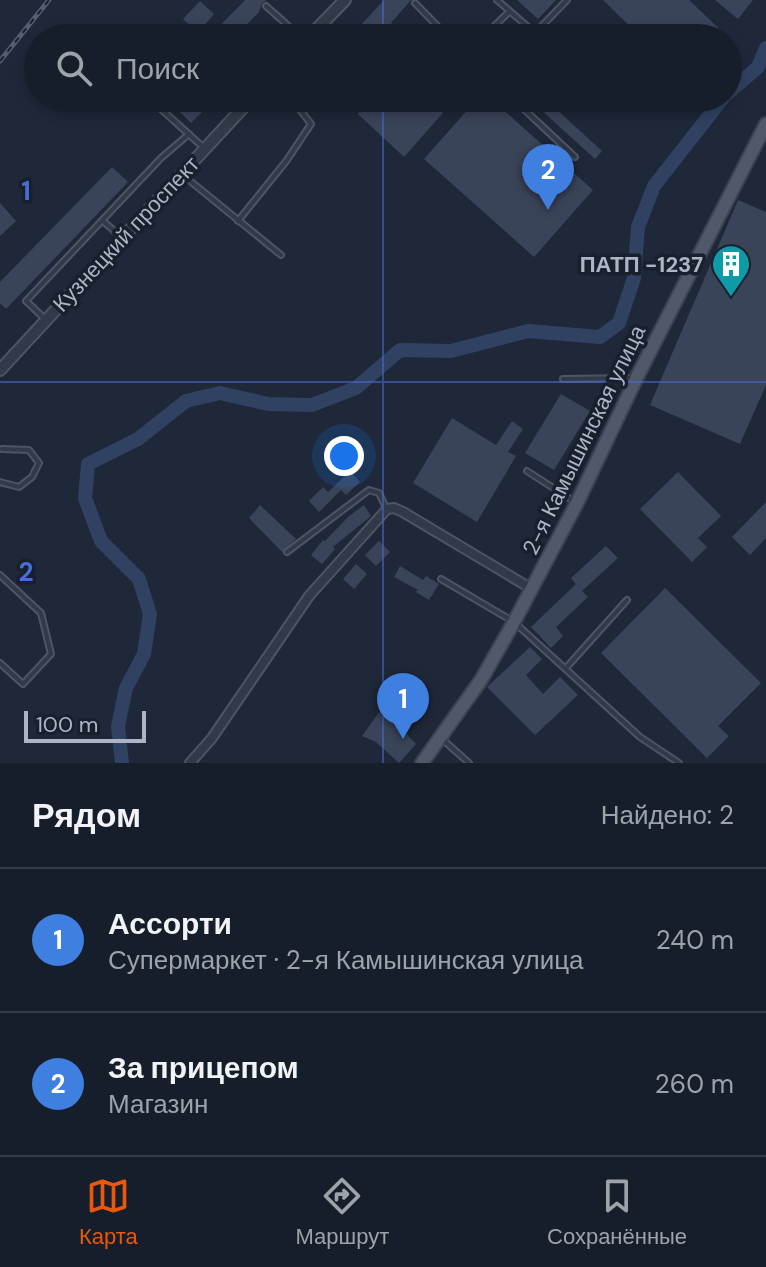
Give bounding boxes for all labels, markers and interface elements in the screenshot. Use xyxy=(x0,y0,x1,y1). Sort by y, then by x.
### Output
search box xyxy=(24,24,742,112)
icon: search xyxy=(52,46,96,90)
text: Поиск xyxy=(116,49,199,88)
pin: 2 xyxy=(522,144,574,210)
street label: Кузнецкий проспект xyxy=(46,150,206,318)
text: 1 xyxy=(21,174,31,208)
building icon: ПАТП -1237 xyxy=(710,243,752,298)
place label: ПАТП -1237 xyxy=(580,250,703,279)
street label: 2-я Камышинская улица xyxy=(516,320,653,560)
your location xyxy=(324,436,364,476)
text: 2 xyxy=(18,555,34,589)
pin: 1 xyxy=(377,673,429,739)
scale bar xyxy=(24,707,146,743)
text: 100 m xyxy=(36,710,98,739)
text: Рядом xyxy=(32,793,141,838)
text: Найдено: 2 xyxy=(601,798,734,832)
text: Ассорти xyxy=(108,904,232,943)
text: 1 xyxy=(53,923,63,957)
text: 240 m xyxy=(656,923,734,957)
text: Супермаркет · 2-я Камышинская улица xyxy=(108,943,584,977)
text: За прицепом xyxy=(108,1048,299,1087)
text: 2 xyxy=(50,1067,66,1101)
text: 260 m xyxy=(655,1067,734,1101)
text: Магазин xyxy=(108,1087,208,1121)
tab: Карта xyxy=(79,1174,138,1251)
tab: Маршрут xyxy=(296,1174,389,1251)
tab: Сохранённые xyxy=(547,1174,687,1251)

